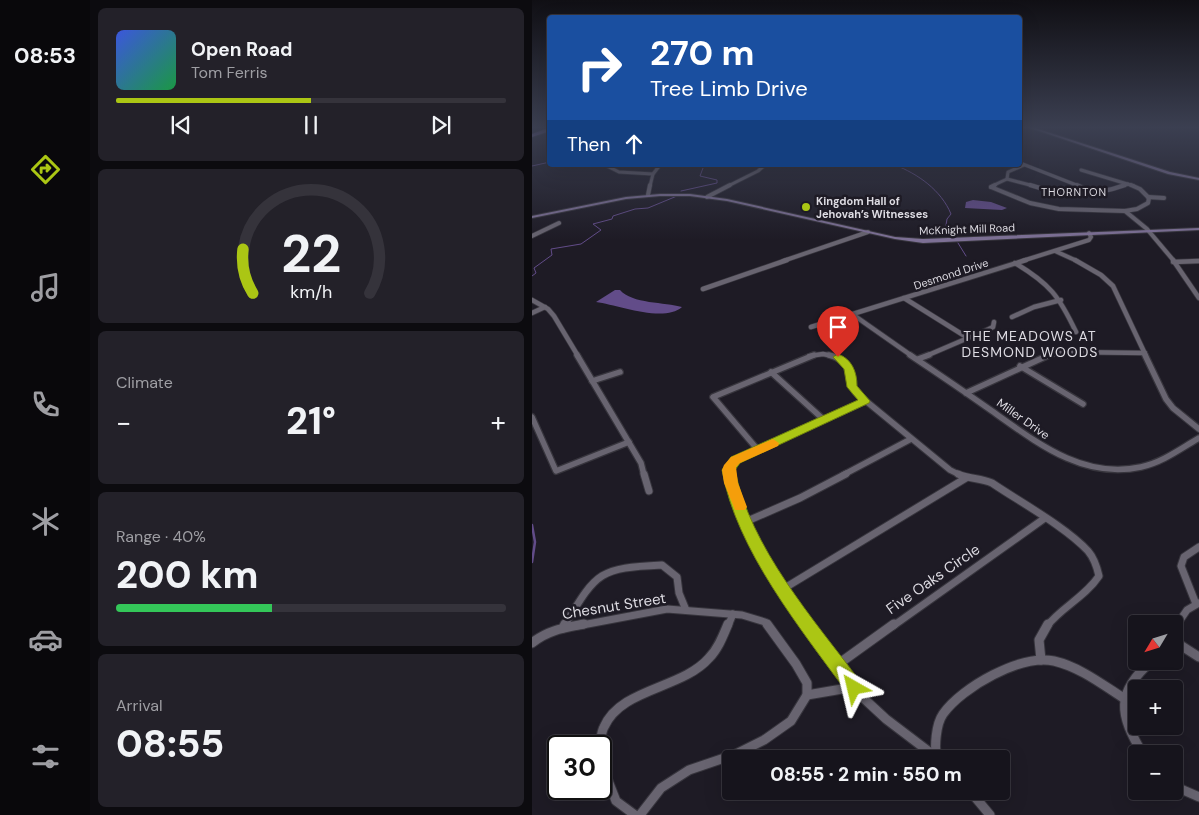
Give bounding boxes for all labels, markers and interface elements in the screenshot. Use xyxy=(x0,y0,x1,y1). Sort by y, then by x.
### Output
text: 270 m xyxy=(650,30,754,76)
icon: right xyxy=(567,35,632,100)
text: Open Road xyxy=(191,37,293,62)
text: 08:53 xyxy=(14,41,76,70)
text: Tom Ferris xyxy=(191,62,268,83)
text: Tree Limb Drive xyxy=(650,74,808,103)
icon: previous xyxy=(167,111,195,139)
icon: pause xyxy=(297,111,325,139)
icon: next xyxy=(427,111,455,139)
icon: ahead xyxy=(620,130,648,158)
text: Then xyxy=(567,132,610,157)
icon: directions xyxy=(28,152,63,187)
district label: THORNTON xyxy=(1041,185,1107,199)
place label: Kingdom Hall of Jehovah’s Witnesses xyxy=(816,194,928,221)
marker: Kingdom Hall of Jehovah’s Witnesses xyxy=(800,201,812,213)
text: 22 xyxy=(281,220,341,288)
street label: McKnight Mill Road xyxy=(919,220,1015,238)
street label: Desmond Drive xyxy=(912,255,990,293)
icon: music xyxy=(28,270,63,305)
text: km/h xyxy=(290,280,332,304)
pin xyxy=(817,306,859,357)
icon: arrive xyxy=(824,313,852,341)
district label: THE MEADOWS AT DESMOND WOODS xyxy=(962,327,1098,361)
text: Climate xyxy=(116,372,173,393)
icon: phone xyxy=(28,387,63,422)
street label: Miller Drive xyxy=(993,395,1053,443)
text: 21° xyxy=(286,396,336,446)
text: − xyxy=(116,404,131,441)
text: + xyxy=(491,404,506,441)
icon: climate xyxy=(28,504,63,539)
text: Range · 40% xyxy=(116,526,206,547)
street label: Five Oaks Circle xyxy=(882,539,984,619)
text: 200 km xyxy=(116,550,259,600)
street label: Chesnut Street xyxy=(561,588,668,624)
north arrow xyxy=(1128,615,1183,670)
map controls xyxy=(1128,615,1183,800)
icon: car xyxy=(28,622,63,657)
position arrow xyxy=(827,661,879,713)
button: + xyxy=(1128,680,1183,735)
text: Arrival xyxy=(116,695,163,716)
text: 08:55 xyxy=(116,719,224,769)
speed limit sign: 30 xyxy=(547,735,612,800)
icon: filters xyxy=(28,739,63,774)
button: − xyxy=(1128,745,1183,800)
text: 08:55 · 2 min · 550 m xyxy=(770,762,962,787)

